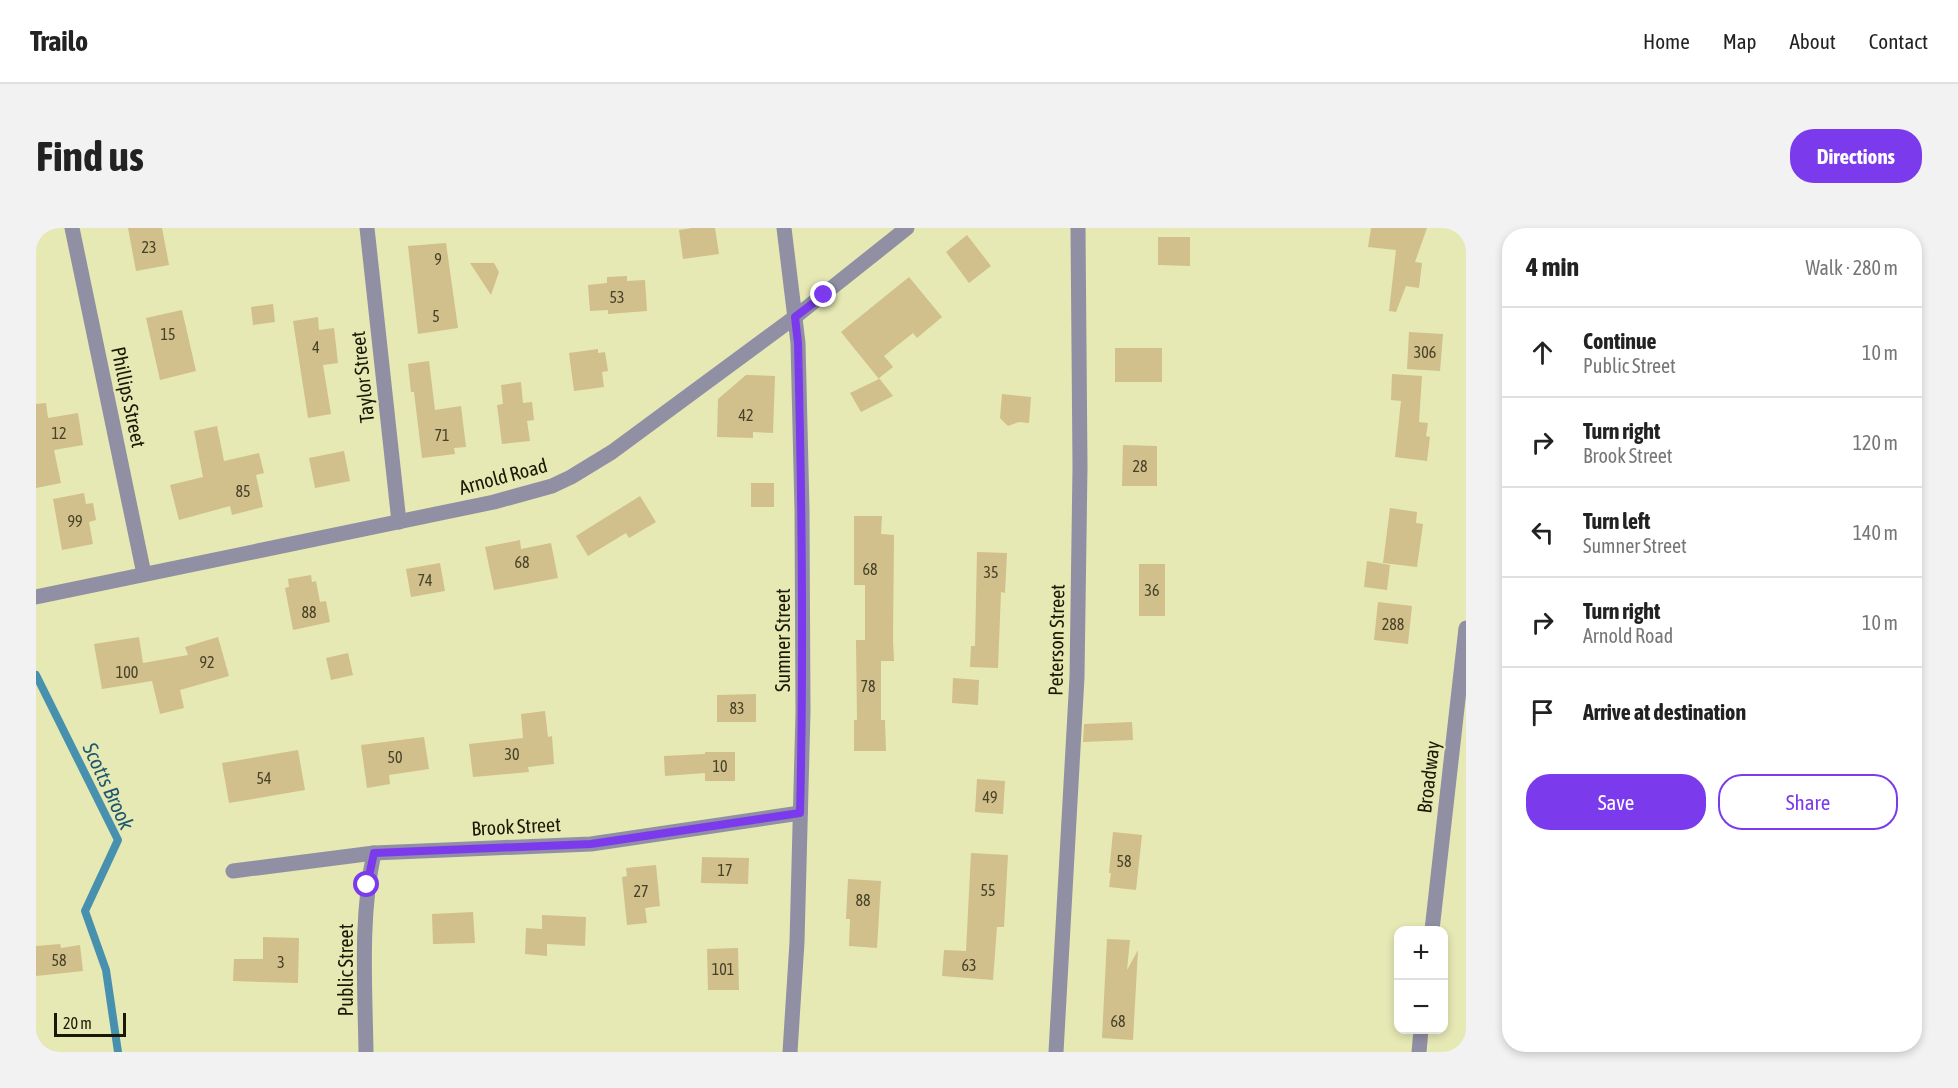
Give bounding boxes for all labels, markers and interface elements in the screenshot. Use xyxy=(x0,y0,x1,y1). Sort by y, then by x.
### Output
text: Trailo xyxy=(30,25,88,57)
text: Home xyxy=(1643,29,1690,53)
text: Map xyxy=(1723,29,1757,53)
text: About xyxy=(1790,29,1836,53)
text: Contact xyxy=(1869,29,1928,53)
button: Directions xyxy=(1790,129,1922,183)
text: Find us xyxy=(36,132,144,180)
house number: 23 xyxy=(141,238,157,256)
house number: 9 xyxy=(434,250,442,268)
text: 4 min xyxy=(1526,252,1579,282)
text: Walk · 280 m xyxy=(1806,256,1898,279)
route end xyxy=(810,281,836,307)
house number: 53 xyxy=(609,288,625,306)
house number: 5 xyxy=(432,307,440,325)
house number: 15 xyxy=(160,325,176,343)
text: Continue xyxy=(1583,328,1657,354)
street label: Taylor Street xyxy=(346,330,378,424)
icon: ahead xyxy=(1526,336,1559,369)
house number: 4 xyxy=(312,338,320,356)
text: 10 m xyxy=(1862,341,1898,364)
house number: 306 xyxy=(1414,343,1436,361)
street label: Phillips Street xyxy=(107,344,151,450)
text: Public Street xyxy=(1583,354,1676,377)
house number: 42 xyxy=(738,406,754,424)
text: Turn right xyxy=(1583,418,1660,444)
house number: 12 xyxy=(51,424,67,442)
house number: 71 xyxy=(434,426,450,444)
icon: right xyxy=(1526,426,1559,459)
text: 120 m xyxy=(1853,431,1898,454)
text: Brook Street xyxy=(1583,444,1673,467)
street label: Arnold Road xyxy=(456,453,550,499)
house number: 28 xyxy=(1132,457,1148,475)
house number: 85 xyxy=(235,482,251,500)
text: Turn left xyxy=(1583,508,1650,534)
house number: 99 xyxy=(67,512,83,530)
icon: left xyxy=(1526,516,1559,549)
text: 140 m xyxy=(1853,521,1898,544)
text: Sumner Street xyxy=(1583,534,1687,557)
house number: 68 xyxy=(514,553,530,571)
house number: 68 xyxy=(862,560,878,578)
house number: 35 xyxy=(983,563,999,581)
house number: 74 xyxy=(417,571,433,589)
house number: 36 xyxy=(1144,581,1160,599)
street label: Peterson Street xyxy=(1044,584,1068,696)
street label: Sumner Street xyxy=(771,588,794,692)
text: Turn right xyxy=(1583,598,1660,624)
house number: 88 xyxy=(301,603,317,621)
icon: right xyxy=(1526,606,1559,639)
text: 10 m xyxy=(1862,611,1898,634)
house number: 288 xyxy=(1382,615,1404,633)
text: Arnold Road xyxy=(1583,624,1673,647)
house number: 92 xyxy=(199,653,215,671)
house number: 100 xyxy=(116,663,138,681)
house number: 78 xyxy=(860,677,876,695)
icon: arrive xyxy=(1526,696,1559,729)
house number: 83 xyxy=(729,699,745,717)
text: Arrive at destination xyxy=(1583,699,1746,725)
water label: Scotts Brook xyxy=(78,738,140,834)
street label: Broadway xyxy=(1412,739,1444,815)
house number: 30 xyxy=(504,745,520,763)
house number: 50 xyxy=(387,748,403,766)
house number: 10 xyxy=(712,757,728,775)
house number: 54 xyxy=(256,769,272,787)
button: Save xyxy=(1526,774,1706,830)
button: Share xyxy=(1718,774,1898,830)
house number: 49 xyxy=(982,788,998,806)
street label: Brook Street xyxy=(471,812,562,840)
house number: 58 xyxy=(1116,852,1132,870)
house number: 17 xyxy=(717,861,733,879)
route start xyxy=(353,871,379,897)
house number: 55 xyxy=(980,881,996,899)
house number: 27 xyxy=(633,882,649,900)
house number: 88 xyxy=(855,891,871,909)
street label: Public Street xyxy=(334,923,357,1016)
map controls xyxy=(1394,926,1448,1034)
button: + xyxy=(1394,926,1448,980)
house number: 58 xyxy=(51,951,67,969)
house number: 3 xyxy=(277,953,285,971)
house number: 63 xyxy=(961,956,977,974)
house number: 101 xyxy=(712,960,734,978)
button: − xyxy=(1394,980,1448,1034)
scale bar xyxy=(54,1010,126,1038)
house number: 68 xyxy=(1110,1012,1126,1030)
text: 20 m xyxy=(63,1014,92,1032)

